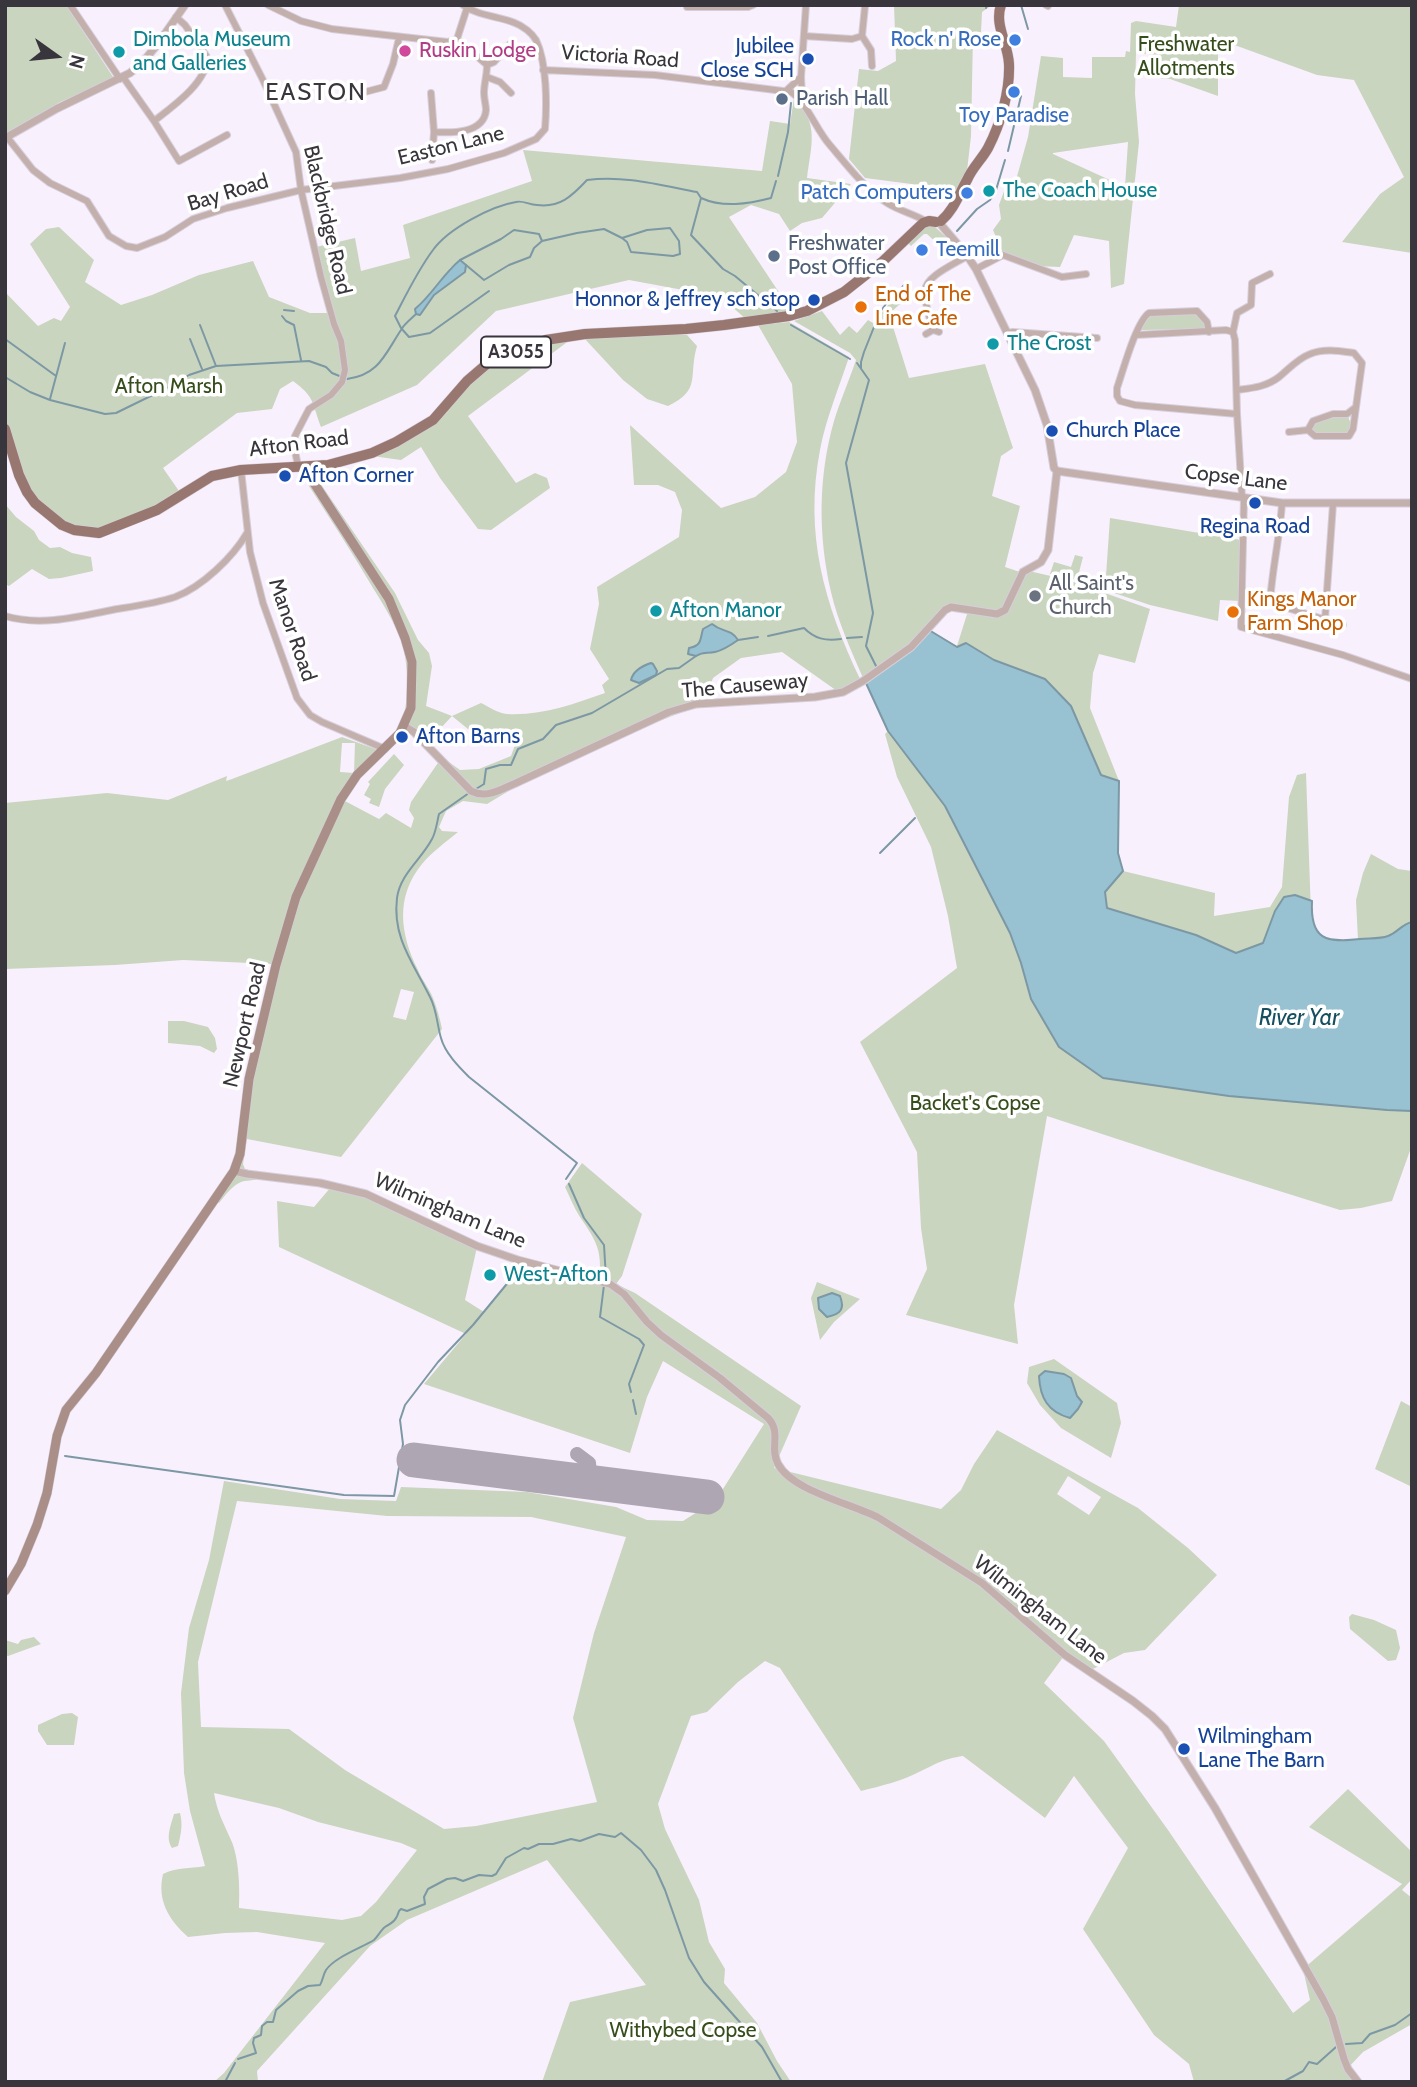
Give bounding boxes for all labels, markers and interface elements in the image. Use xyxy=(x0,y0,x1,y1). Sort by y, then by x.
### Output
north arrow xyxy=(21,21,91,91)
place label: Dimbola Museum and Galleries xyxy=(133,27,291,77)
place label: Rock n' Rose xyxy=(891,27,1001,53)
marker: Rock n' Rose xyxy=(1007,32,1023,48)
park label: Freshwater Allotments xyxy=(1137,32,1235,82)
place label: Jubilee Close SCH xyxy=(700,34,794,84)
place label: Ruskin Lodge xyxy=(419,38,536,64)
street label: Victoria Road xyxy=(560,40,680,74)
marker: Ruskin Lodge xyxy=(397,43,413,59)
marker: Dimbola Museum and Galleries xyxy=(111,44,127,60)
marker: Jubilee Close SCH xyxy=(800,51,816,67)
text: N xyxy=(64,52,90,71)
district label: EASTON xyxy=(266,79,366,107)
marker: Toy Paradise xyxy=(1006,84,1022,100)
place label: Parish Hall xyxy=(796,86,888,112)
marker: Parish Hall xyxy=(774,91,790,107)
place label: Toy Paradise xyxy=(959,103,1069,129)
street label: Easton Lane xyxy=(395,121,507,171)
street label: Blackbridge Road xyxy=(298,143,356,297)
street label: Bay Road xyxy=(185,169,271,217)
place label: The Coach House xyxy=(1003,178,1157,204)
place label: Patch Computers xyxy=(800,180,953,206)
marker: The Coach House xyxy=(981,183,997,199)
marker: Patch Computers xyxy=(959,185,975,201)
place label: Freshwater Post Office xyxy=(788,231,886,281)
place label: Teemill xyxy=(936,237,1000,263)
marker: Teemill xyxy=(914,242,930,258)
marker: Freshwater Post Office xyxy=(766,248,782,264)
place label: End of The Line Cafe xyxy=(875,282,971,332)
place label: Honnor & Jeffrey sch stop xyxy=(575,287,800,313)
marker: Honnor & Jeffrey sch stop xyxy=(806,292,822,308)
marker: End of The Line Cafe xyxy=(853,299,869,315)
place label: The Crost xyxy=(1007,331,1091,357)
road number: A3055 xyxy=(481,336,551,368)
marker: The Crost xyxy=(985,336,1001,352)
park label: Afton Marsh xyxy=(115,374,223,400)
place label: Church Place xyxy=(1066,418,1180,444)
marker: Church Place xyxy=(1044,423,1060,439)
street label: Afton Road xyxy=(248,425,350,463)
street label: Copse Lane xyxy=(1183,459,1289,497)
place label: Afton Corner xyxy=(299,463,414,489)
marker: Afton Corner xyxy=(277,468,293,484)
marker: Regina Road xyxy=(1247,495,1263,511)
place label: Regina Road xyxy=(1200,514,1310,540)
place label: All Saint's Church xyxy=(1049,571,1134,621)
street label: Manor Road xyxy=(263,575,321,685)
place label: Kings Manor Farm Shop xyxy=(1247,587,1356,637)
marker: All Saint's Church xyxy=(1027,588,1043,604)
place label: Afton Manor xyxy=(670,598,782,624)
marker: Afton Manor xyxy=(648,603,664,619)
marker: Kings Manor Farm Shop xyxy=(1225,604,1241,620)
street label: The Causeway xyxy=(681,668,809,704)
place label: Afton Barns xyxy=(416,724,520,750)
marker: Afton Barns xyxy=(394,729,410,745)
street label: Newport Road xyxy=(218,960,272,1090)
water label: River Yar xyxy=(1259,1004,1339,1032)
park label: Backet's Copse xyxy=(909,1091,1041,1117)
street label: Wilmingham Lane xyxy=(371,1168,529,1254)
place label: West-Afton xyxy=(504,1262,608,1288)
marker: West-Afton xyxy=(482,1267,498,1283)
street label: Wilmingham Lane xyxy=(968,1550,1112,1670)
place label: Wilmingham Lane The Barn xyxy=(1198,1724,1325,1774)
marker: Wilmingham Lane The Barn xyxy=(1176,1741,1192,1757)
park label: Withybed Copse xyxy=(609,2018,757,2044)

